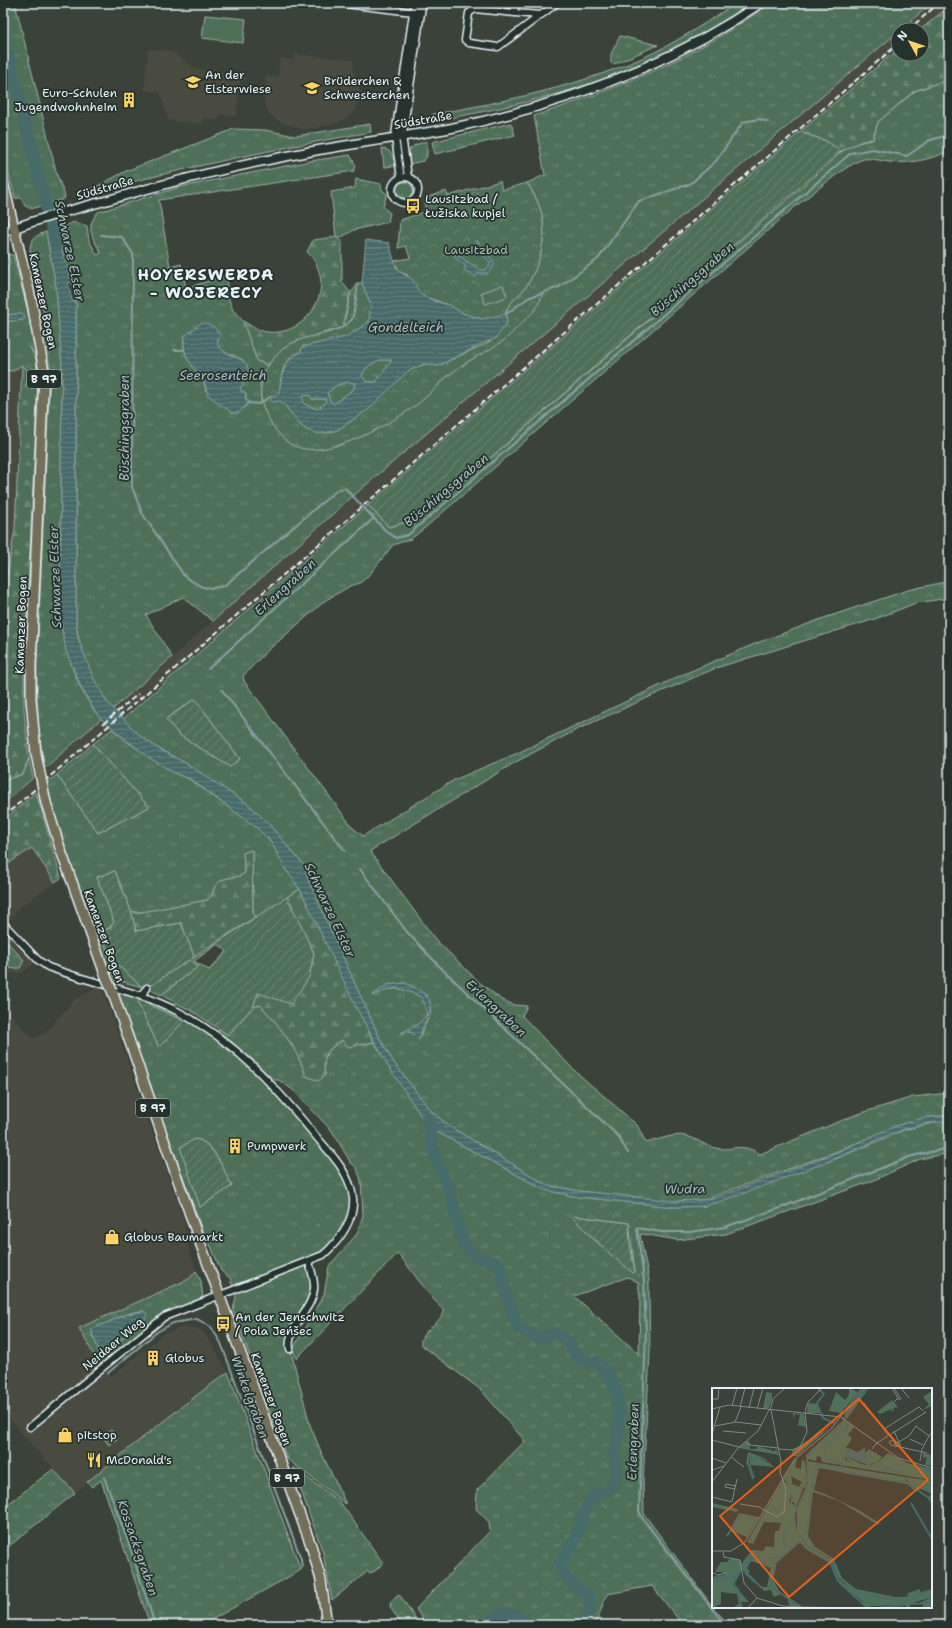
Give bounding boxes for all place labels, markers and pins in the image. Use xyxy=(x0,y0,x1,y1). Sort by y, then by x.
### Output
place label: An der Elsterwiese xyxy=(205,67,272,97)
school or university icon: An der Elsterwiese xyxy=(184,73,202,91)
place label: Brüderchen & Schwesterchen xyxy=(324,73,410,103)
school or university icon: Brüderchen & Schwesterchen xyxy=(303,79,321,97)
place label: Euro-Schulen Jugendwohnheim xyxy=(15,85,117,115)
building icon: Euro-Schulen Jugendwohnheim xyxy=(120,91,138,109)
place label: Lausitzbad / Łužiska kupjel xyxy=(424,191,506,221)
bus stop icon: Lausitzbad / Łužiska kupjel xyxy=(404,197,422,215)
building icon: Pumpwerk xyxy=(226,1137,244,1155)
place label: Pumpwerk xyxy=(247,1138,307,1154)
shop icon: Globus Baumarkt xyxy=(103,1228,121,1246)
place label: Globus Baumarkt xyxy=(124,1229,223,1245)
place label: An der Jenschwitz / Pola Jeńšec xyxy=(235,1309,345,1339)
bus stop icon: An der Jenschwitz / Pola Jeńšec xyxy=(214,1315,232,1333)
building icon: Globus xyxy=(144,1349,162,1367)
place label: Globus xyxy=(165,1350,205,1366)
shop icon: pitstop xyxy=(56,1426,74,1444)
place label: pitstop xyxy=(77,1427,117,1443)
restaurant icon: McDonald's xyxy=(85,1451,103,1469)
place label: McDonald's xyxy=(106,1452,172,1468)

